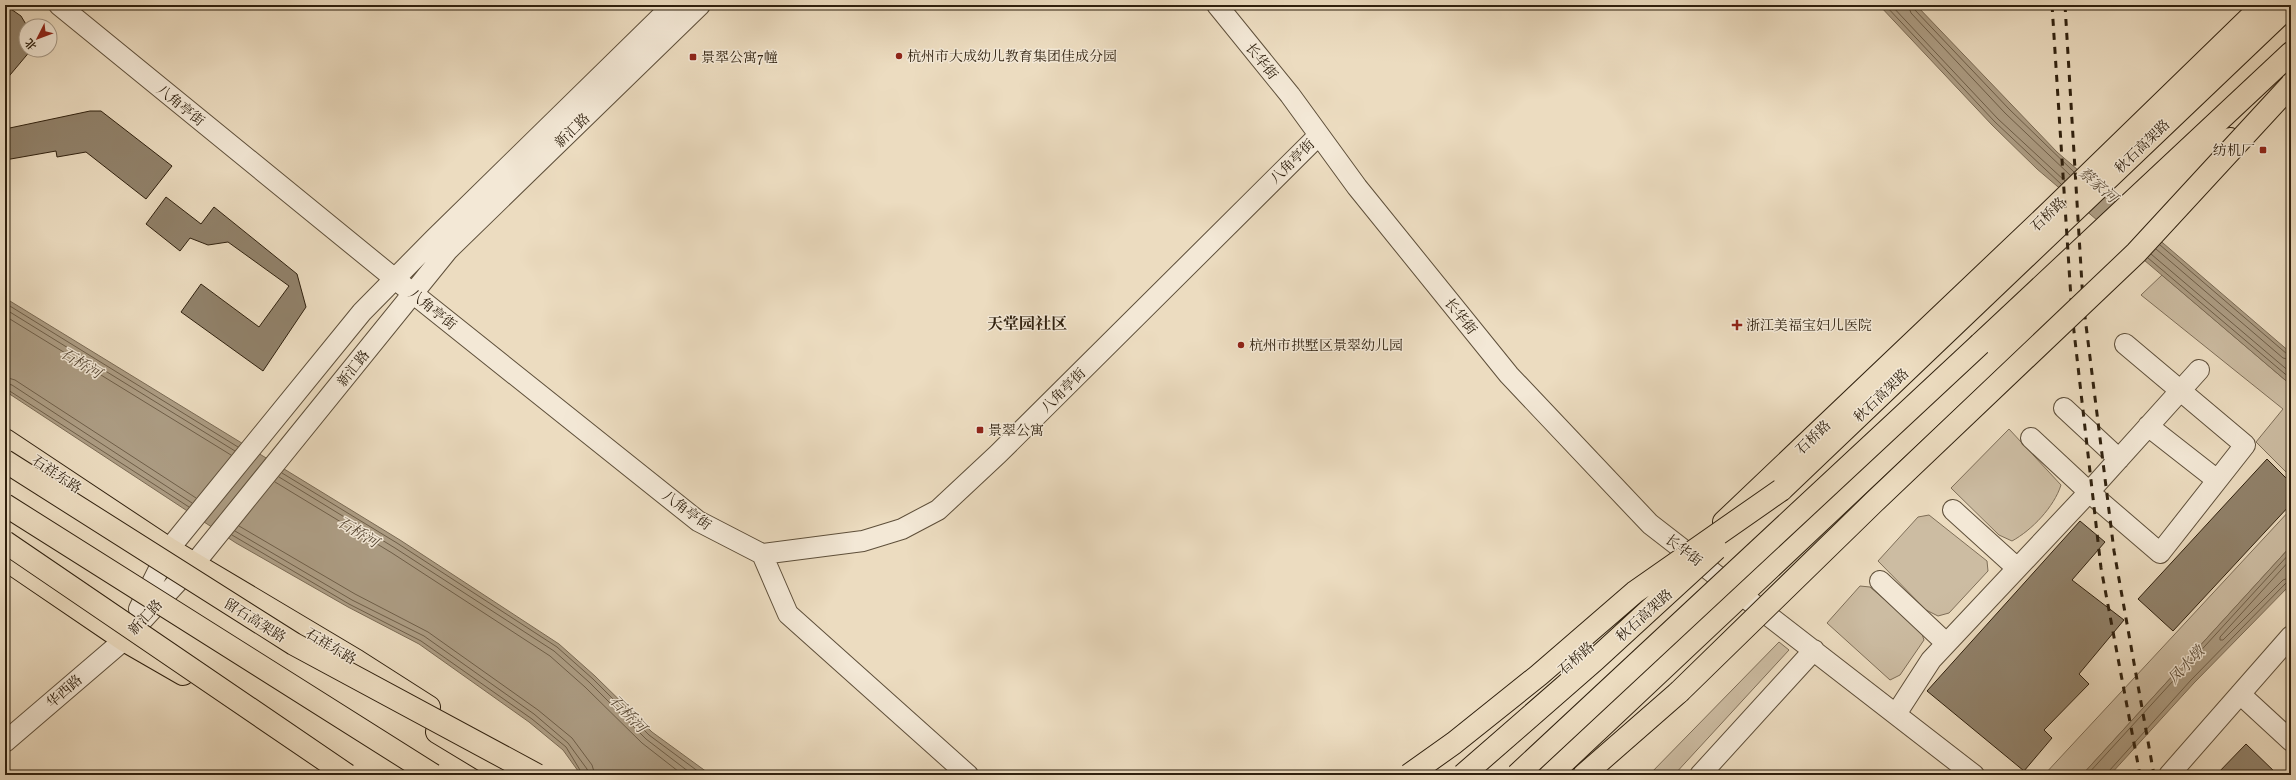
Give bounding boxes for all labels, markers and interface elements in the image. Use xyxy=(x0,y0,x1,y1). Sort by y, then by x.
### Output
north arrow xyxy=(18,18,58,58)
text: 北 xyxy=(22,35,41,53)
street label: 长华街 xyxy=(1240,40,1281,84)
place label: 杭州市大成幼儿教育集团佳成分园 xyxy=(907,48,1117,67)
place label: 景翆公寓7幢 xyxy=(701,49,778,68)
marker: 杭州市大成幼儿教育集团佳成分园 xyxy=(894,51,904,61)
marker: 景翆公寓7幢 xyxy=(688,52,698,62)
street label: 八角亭街 xyxy=(152,81,208,131)
street label: 新汇路 xyxy=(551,110,595,153)
street label: 秋石高架路 xyxy=(2111,116,2175,178)
street label: 八角亭街 xyxy=(1267,136,1320,189)
place label: 纺机厂 xyxy=(2213,142,2255,161)
marker: 纺机厂 xyxy=(2258,145,2268,155)
water label: 蔡家河 xyxy=(2073,163,2123,211)
street label: 石桥路 xyxy=(2027,194,2071,237)
street label: 八角亭街 xyxy=(404,285,460,335)
street label: 长华街 xyxy=(1439,295,1480,339)
district label: 天堂园社区 xyxy=(987,314,1067,336)
place label: 浙江美福宝妇儿医院 xyxy=(1746,317,1872,336)
marker: 浙江美福宝妇儿医院 xyxy=(1731,319,1743,331)
place label: 杭州市拱墅区景翠幼儿园 xyxy=(1249,337,1403,356)
marker: 杭州市拱墅区景翠幼儿园 xyxy=(1236,340,1246,350)
water label: 石桥河 xyxy=(56,344,107,386)
street label: 新汇路 xyxy=(334,347,375,391)
street label: 八角亭街 xyxy=(1038,365,1091,418)
street label: 秋石高架路 xyxy=(1850,365,1914,427)
street label: 石桥路 xyxy=(1792,417,1836,460)
place label: 景翠公寓 xyxy=(988,422,1044,441)
marker: 景翠公寓 xyxy=(975,425,985,435)
street label: 石祥东路 xyxy=(28,452,85,499)
street label: 八角亭街 xyxy=(658,487,714,535)
water label: 石桥河 xyxy=(333,513,384,555)
street label: 长华街 xyxy=(1661,531,1706,571)
street label: 秋石高架路 xyxy=(1613,586,1677,647)
street label: 留石高架路 xyxy=(219,595,289,648)
street label: 新汇路 xyxy=(125,596,167,640)
street label: 石祥东路 xyxy=(301,625,359,670)
street label: 石桥路 xyxy=(1555,638,1599,680)
water label: 凤水墩 xyxy=(2164,641,2211,690)
street label: 华西路 xyxy=(43,671,87,713)
water label: 石桥河 xyxy=(604,692,652,741)

